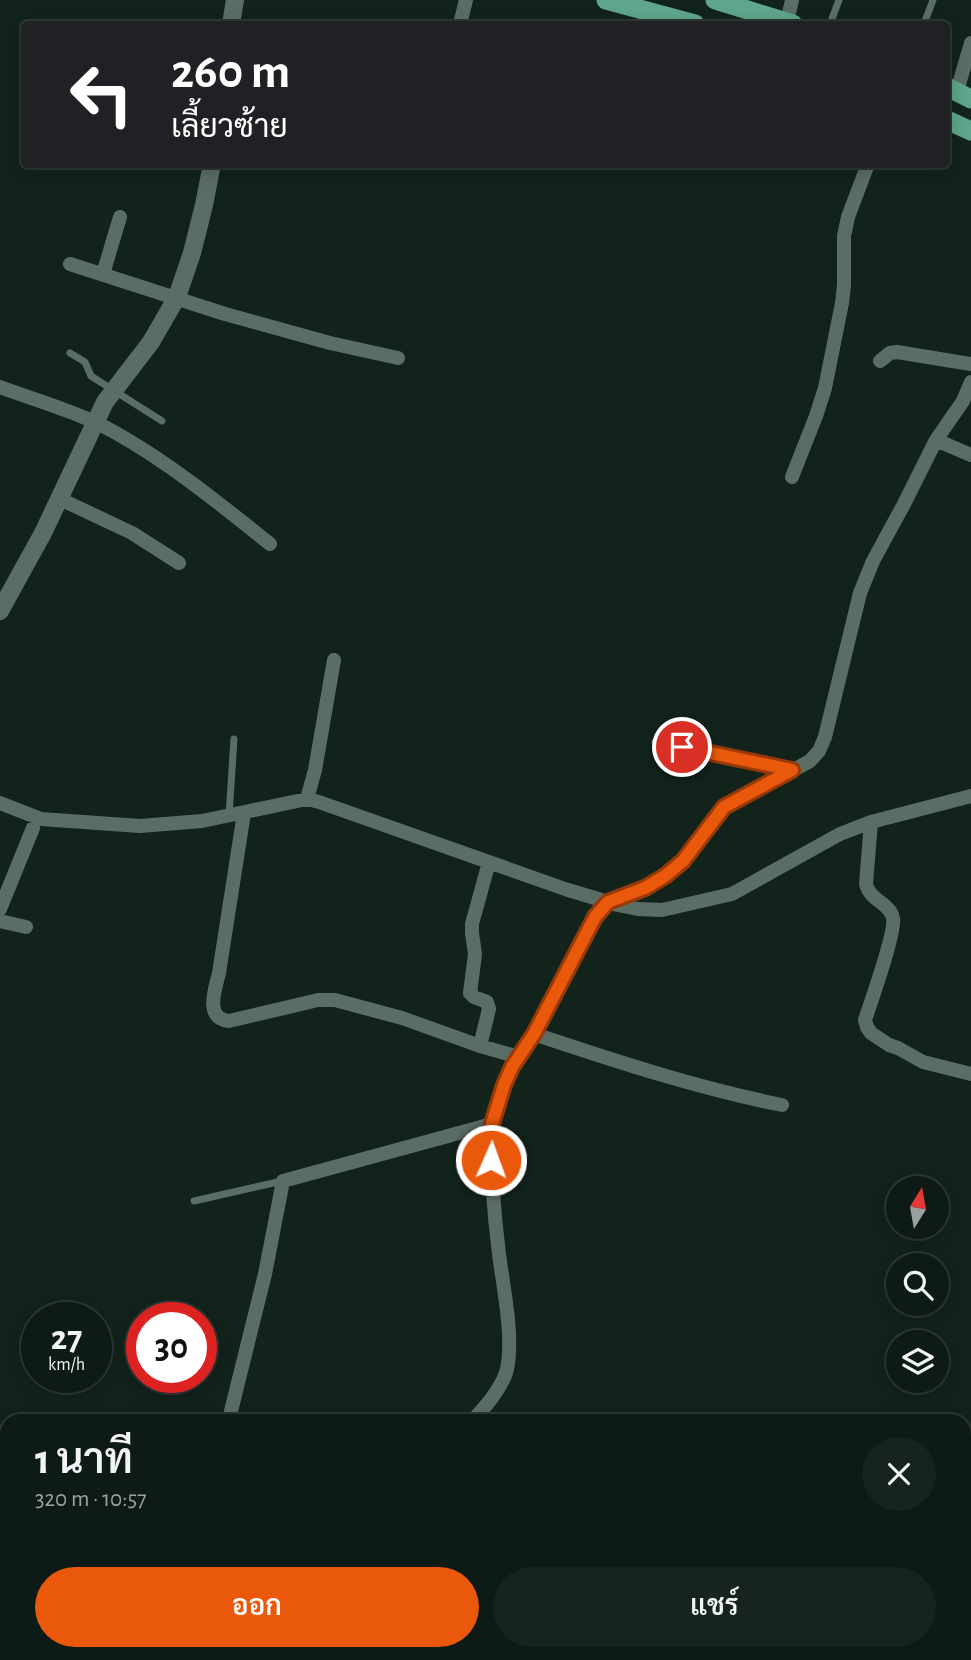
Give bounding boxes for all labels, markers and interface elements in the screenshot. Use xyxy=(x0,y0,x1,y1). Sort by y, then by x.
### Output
text: 260 m xyxy=(171,48,290,97)
icon: left xyxy=(56,49,147,140)
text: เลี้ยวซ้าย xyxy=(171,111,288,143)
pin xyxy=(652,717,712,777)
icon: arrive xyxy=(663,728,701,766)
position arrow xyxy=(454,1123,528,1197)
north arrow xyxy=(886,1176,948,1239)
map controls xyxy=(886,1176,949,1393)
button: search xyxy=(886,1253,949,1316)
speed limit sign: 30 xyxy=(126,1302,217,1393)
text: 27 xyxy=(51,1321,82,1356)
button: layers xyxy=(886,1330,949,1393)
text: km/h xyxy=(48,1356,85,1374)
button: close xyxy=(862,1437,936,1511)
text: 1 นาที xyxy=(35,1439,133,1481)
text: 320 m · 10:57 xyxy=(35,1488,147,1511)
button: ออก xyxy=(35,1567,479,1647)
button: แชร์ xyxy=(493,1567,936,1647)

